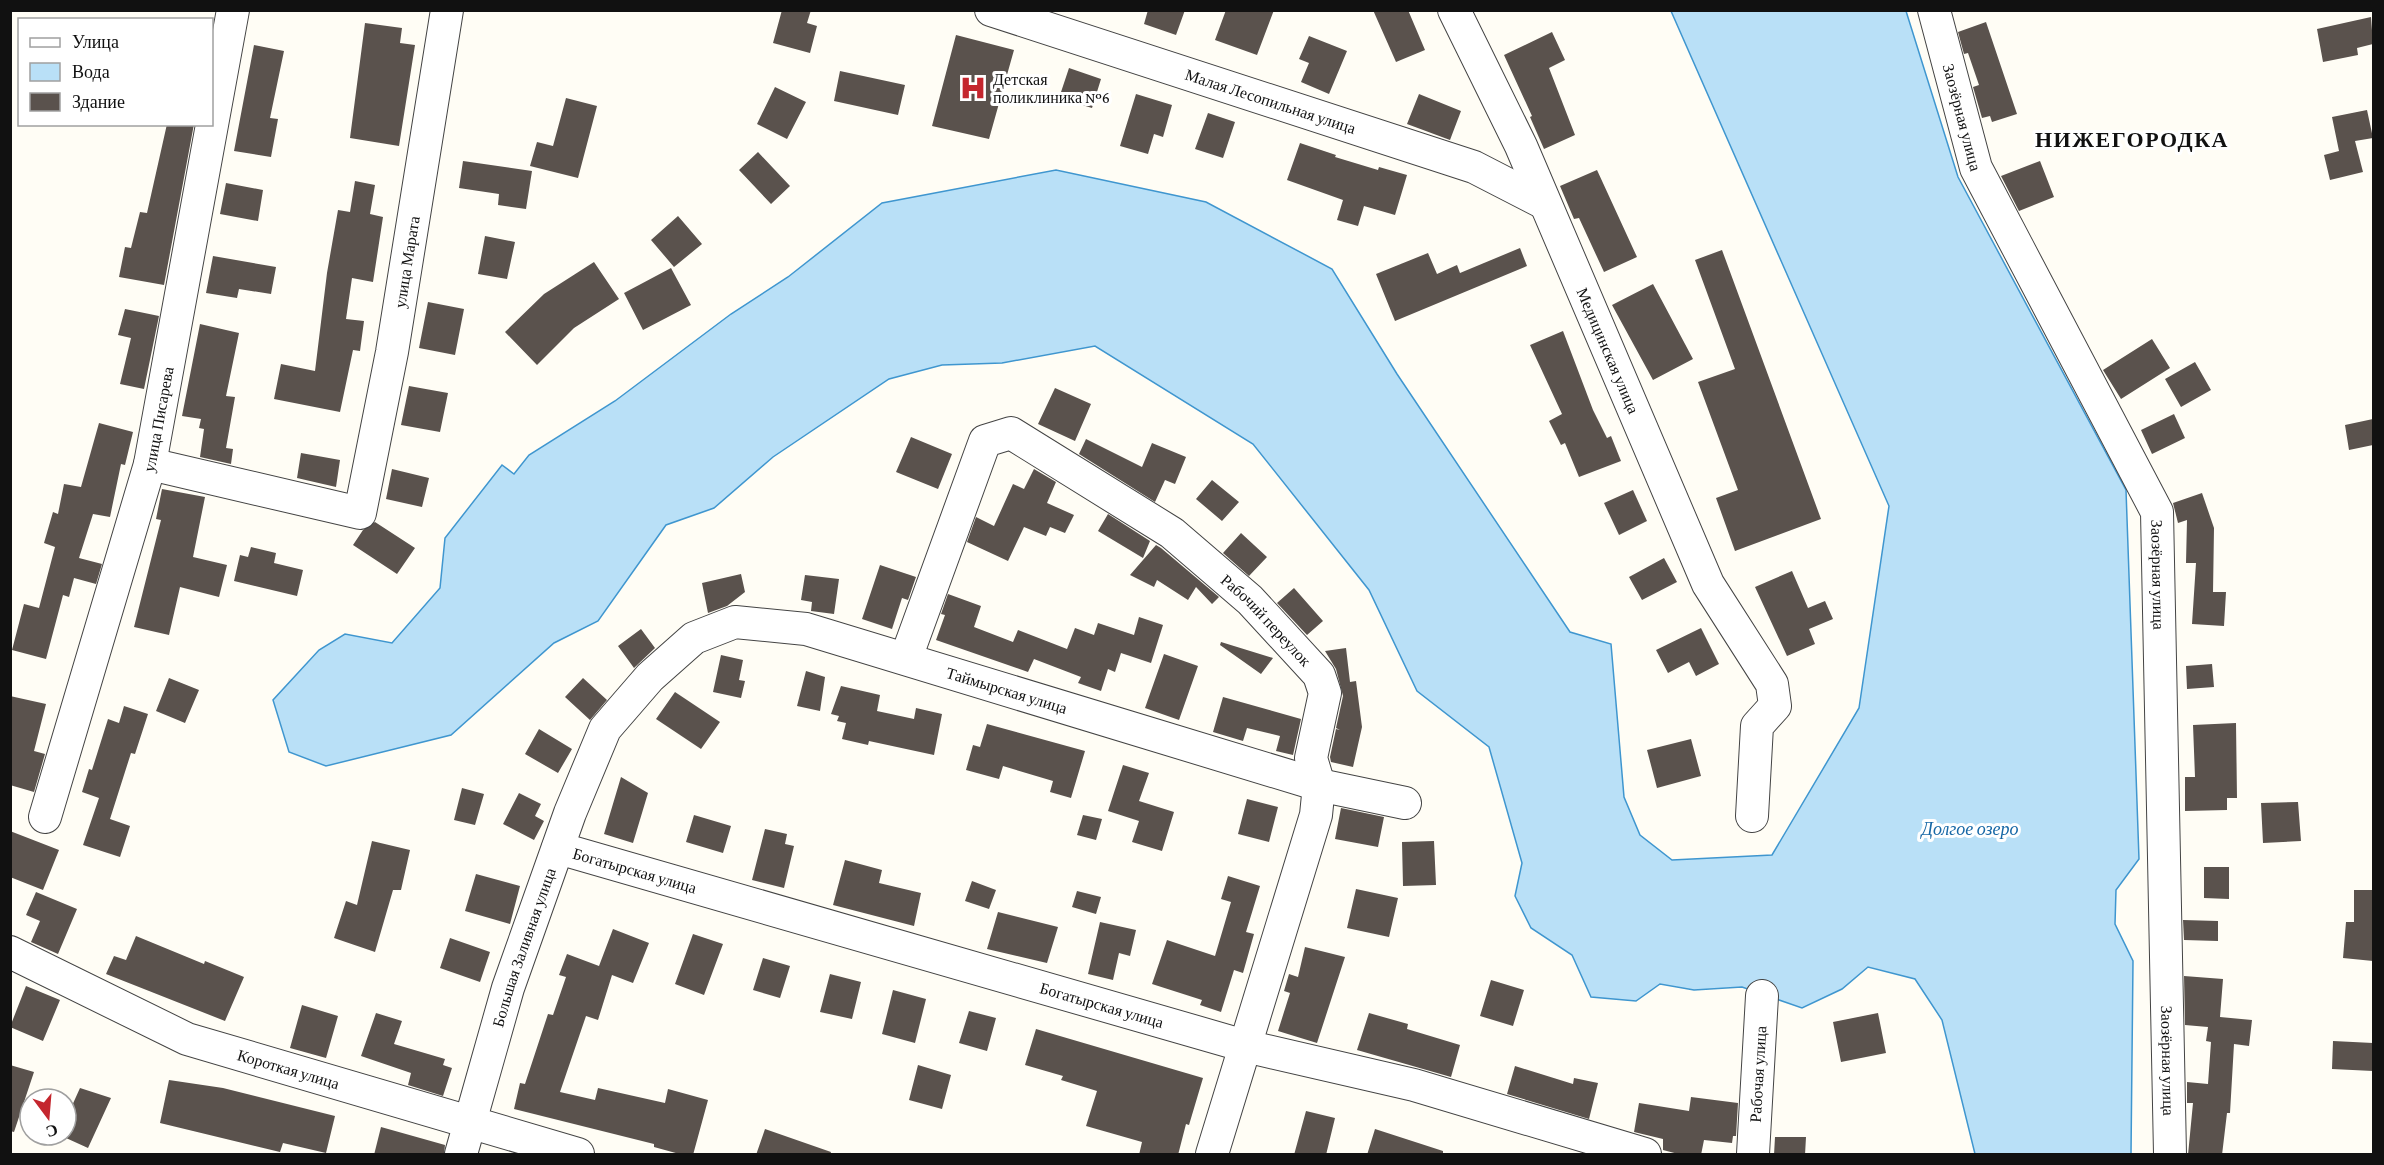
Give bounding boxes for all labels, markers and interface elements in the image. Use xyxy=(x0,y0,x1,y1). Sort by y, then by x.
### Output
legend xyxy=(18,18,213,126)
text: Улица xyxy=(72,32,119,52)
text: Вода xyxy=(72,62,110,82)
street label: Заозёрная улица xyxy=(1940,62,1984,173)
street label: Малая Лесопильная улица xyxy=(1183,66,1358,137)
place label: Детская поликлиника №6 xyxy=(993,71,1110,106)
hospital icon: Детская поликлиника №6 xyxy=(958,73,988,103)
text: Здание xyxy=(72,92,125,112)
district label: НИЖЕГОРОДКА xyxy=(2035,127,2229,152)
street label: улица Марата xyxy=(391,215,423,309)
street label: Медицинская улица xyxy=(1574,285,1642,416)
street label: улица Писарева xyxy=(140,365,177,474)
street label: Заозёрная улица xyxy=(2148,520,2167,630)
street label: Рабочий переулок xyxy=(1217,571,1314,670)
street label: Таймырская улица xyxy=(944,664,1069,717)
water label: Долгое озеро xyxy=(1919,819,2019,839)
street label: Богатырская улица xyxy=(571,845,698,897)
street label: Большая Заливная улица xyxy=(489,866,559,1029)
street label: Богатырская улица xyxy=(1038,979,1165,1031)
street label: Заозёрная улица xyxy=(2158,1005,2177,1116)
street label: Рабочая улица xyxy=(1747,1025,1770,1123)
street label: Короткая улица xyxy=(235,1046,341,1092)
north arrow xyxy=(18,1087,78,1147)
text: С xyxy=(44,1121,60,1141)

